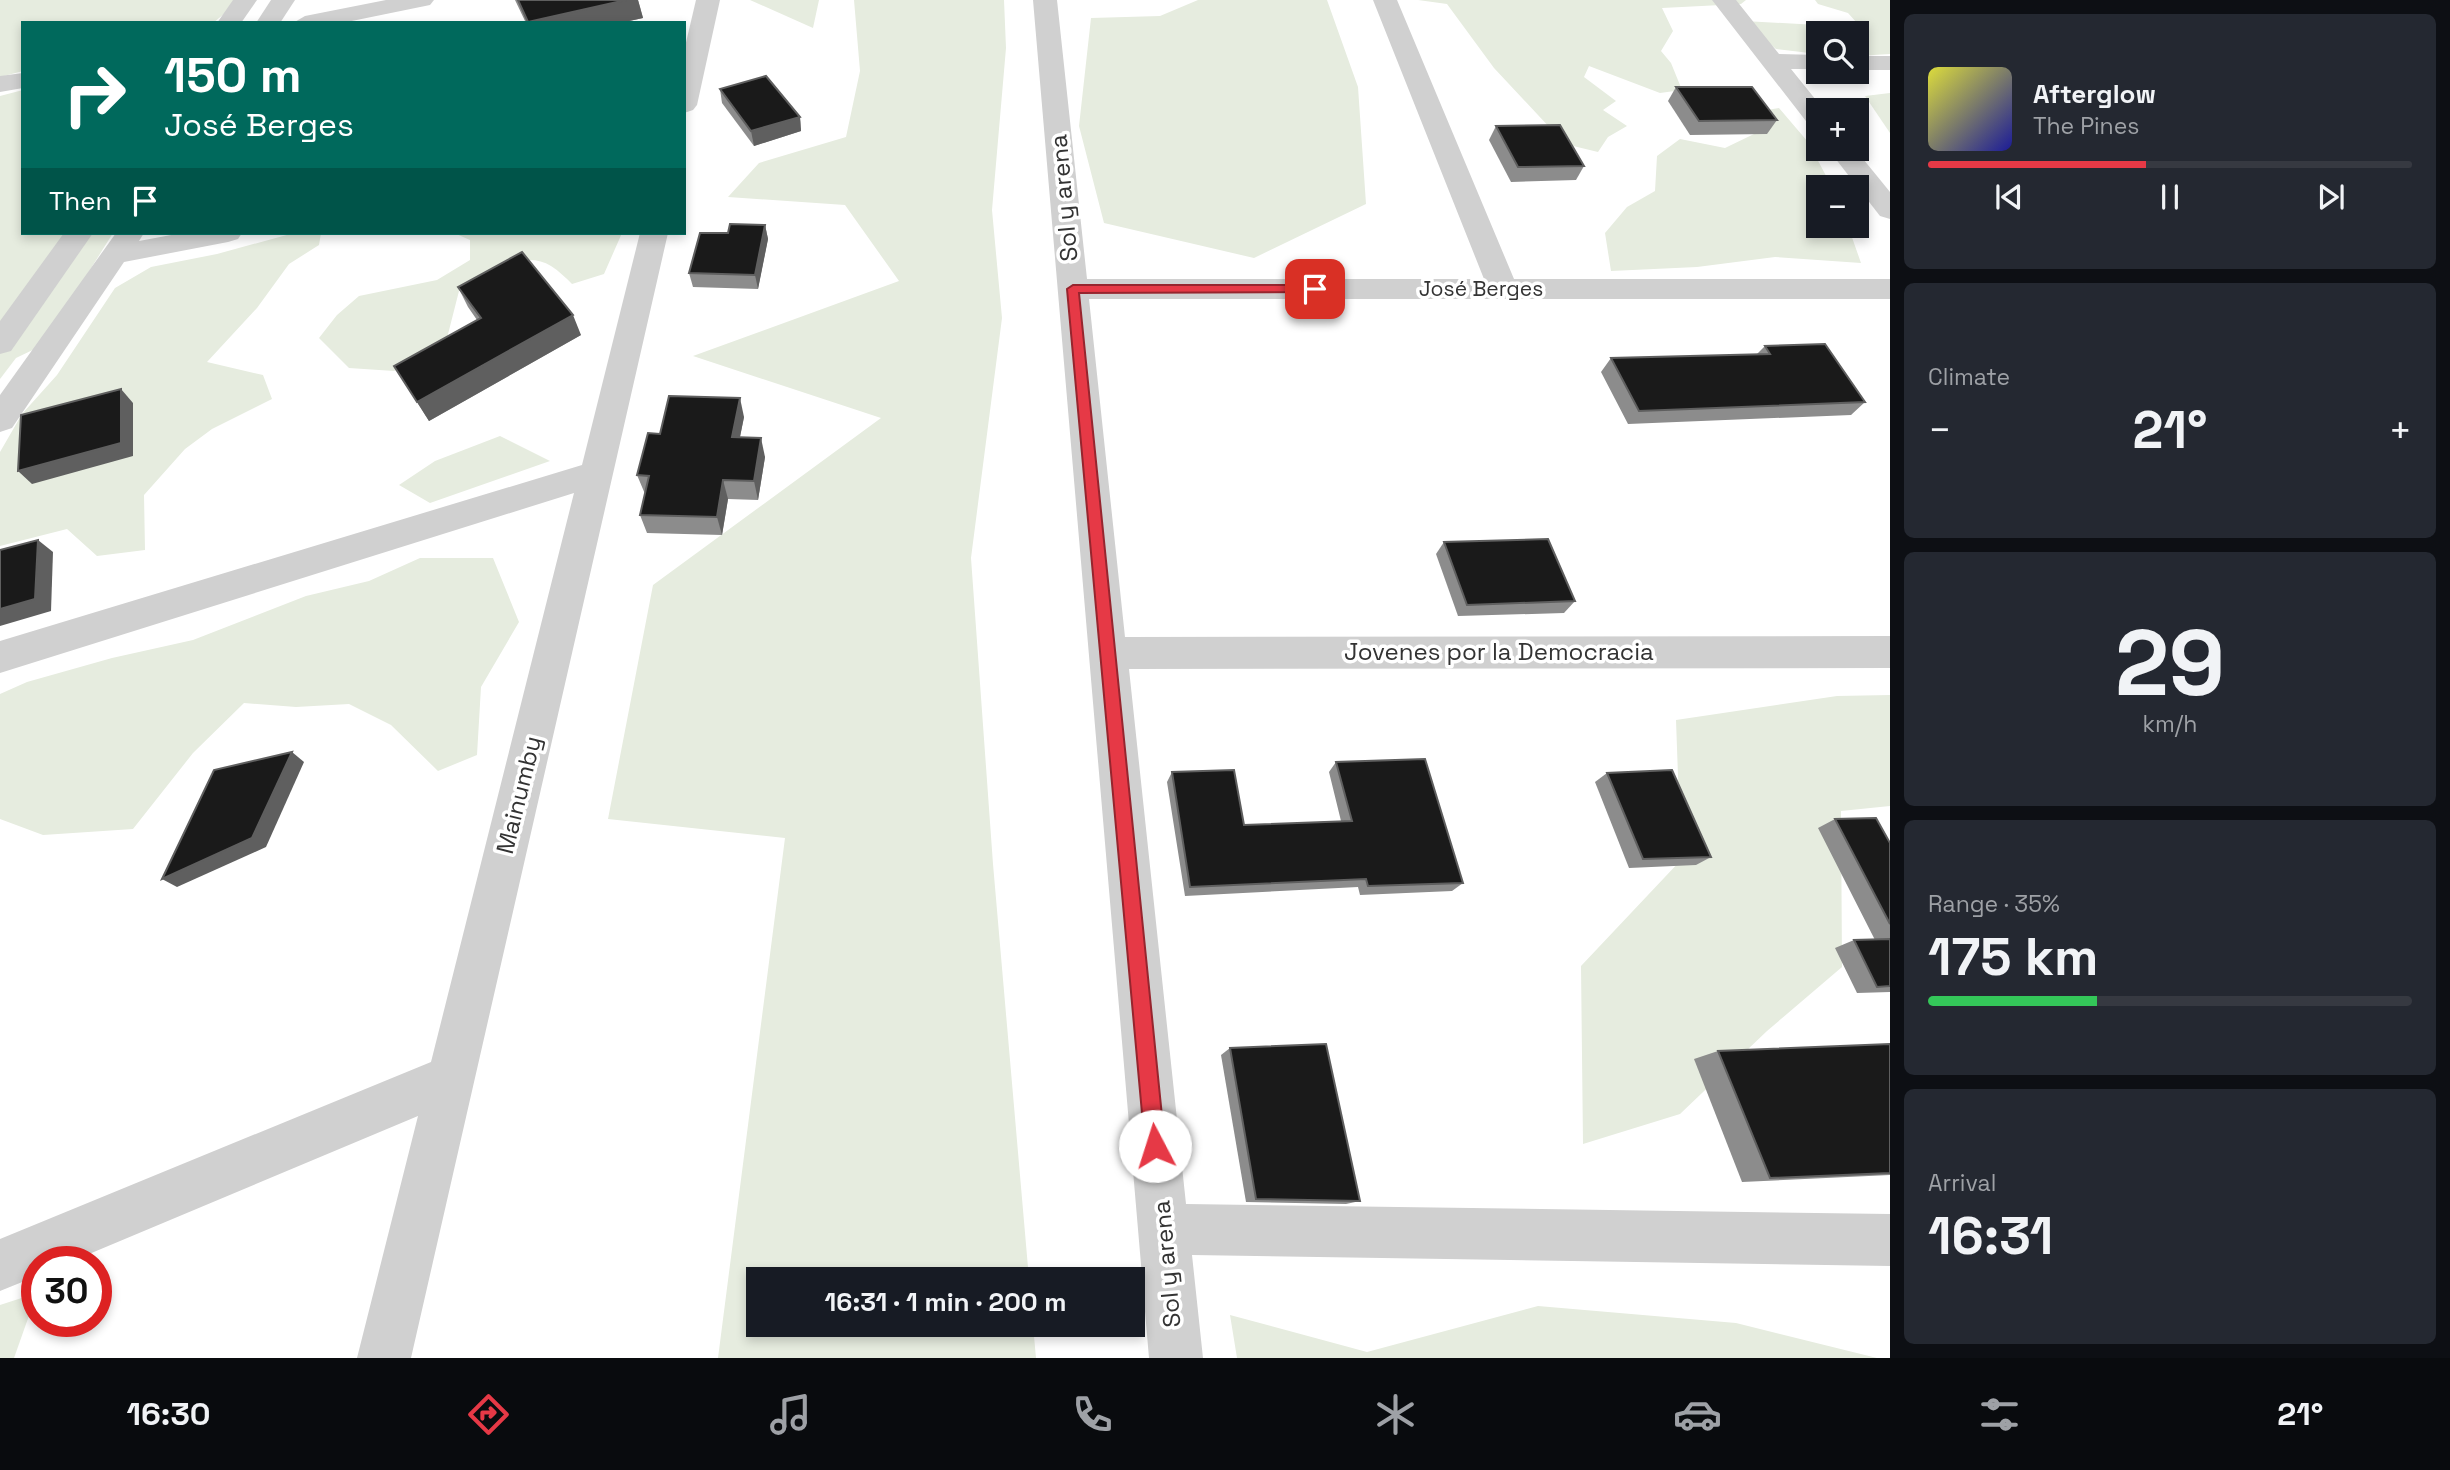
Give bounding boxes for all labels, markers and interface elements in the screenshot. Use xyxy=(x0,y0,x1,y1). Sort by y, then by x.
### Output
map controls xyxy=(1806,21,1869,238)
button: search xyxy=(1806,21,1869,84)
text: 150 m xyxy=(164,44,302,106)
icon: right xyxy=(49,49,140,140)
text: Afterglow xyxy=(2033,77,2156,111)
button: + xyxy=(1806,98,1869,161)
text: José Berges xyxy=(164,105,354,145)
text: The Pines xyxy=(2033,111,2139,141)
street label: Sol y arena xyxy=(1042,133,1085,263)
button: − xyxy=(1806,175,1869,238)
icon: previous xyxy=(1990,178,2028,216)
icon: pause xyxy=(2151,178,2189,216)
icon: next xyxy=(2312,178,2350,216)
icon: arrive xyxy=(126,182,164,220)
text: Then xyxy=(49,184,112,218)
pin xyxy=(1285,259,1345,319)
icon: arrive xyxy=(1296,270,1334,308)
street label: José Berges xyxy=(1419,275,1543,302)
text: Climate xyxy=(1928,362,2010,392)
text: 21° xyxy=(2133,397,2207,463)
text: − xyxy=(1928,406,1952,454)
text: + xyxy=(2388,406,2412,454)
text: 29 xyxy=(2115,605,2225,722)
street label: Jovenes por la Democracia xyxy=(1344,636,1654,667)
text: km/h xyxy=(2143,709,2197,739)
street label: Mainumby xyxy=(489,733,548,857)
text: Range · 35% xyxy=(1928,889,2060,919)
text: 175 km xyxy=(1928,924,2098,990)
position arrow xyxy=(1118,1109,1192,1183)
text: Arrival xyxy=(1928,1168,1996,1198)
street label: Sol y arena xyxy=(1145,1199,1188,1329)
text: 16:31 xyxy=(1928,1203,2053,1269)
speed limit sign: 30 xyxy=(21,1246,112,1337)
text: 16:31 · 1 min · 200 m xyxy=(825,1285,1066,1319)
icon: directions xyxy=(464,1390,513,1439)
icon: music xyxy=(766,1390,815,1439)
icon: phone xyxy=(1068,1390,1117,1439)
icon: climate xyxy=(1371,1390,1420,1439)
icon: car xyxy=(1673,1390,1722,1439)
icon: filters xyxy=(1975,1390,2024,1439)
text: 16:30 xyxy=(127,1394,211,1434)
text: 21° xyxy=(2277,1394,2323,1434)

